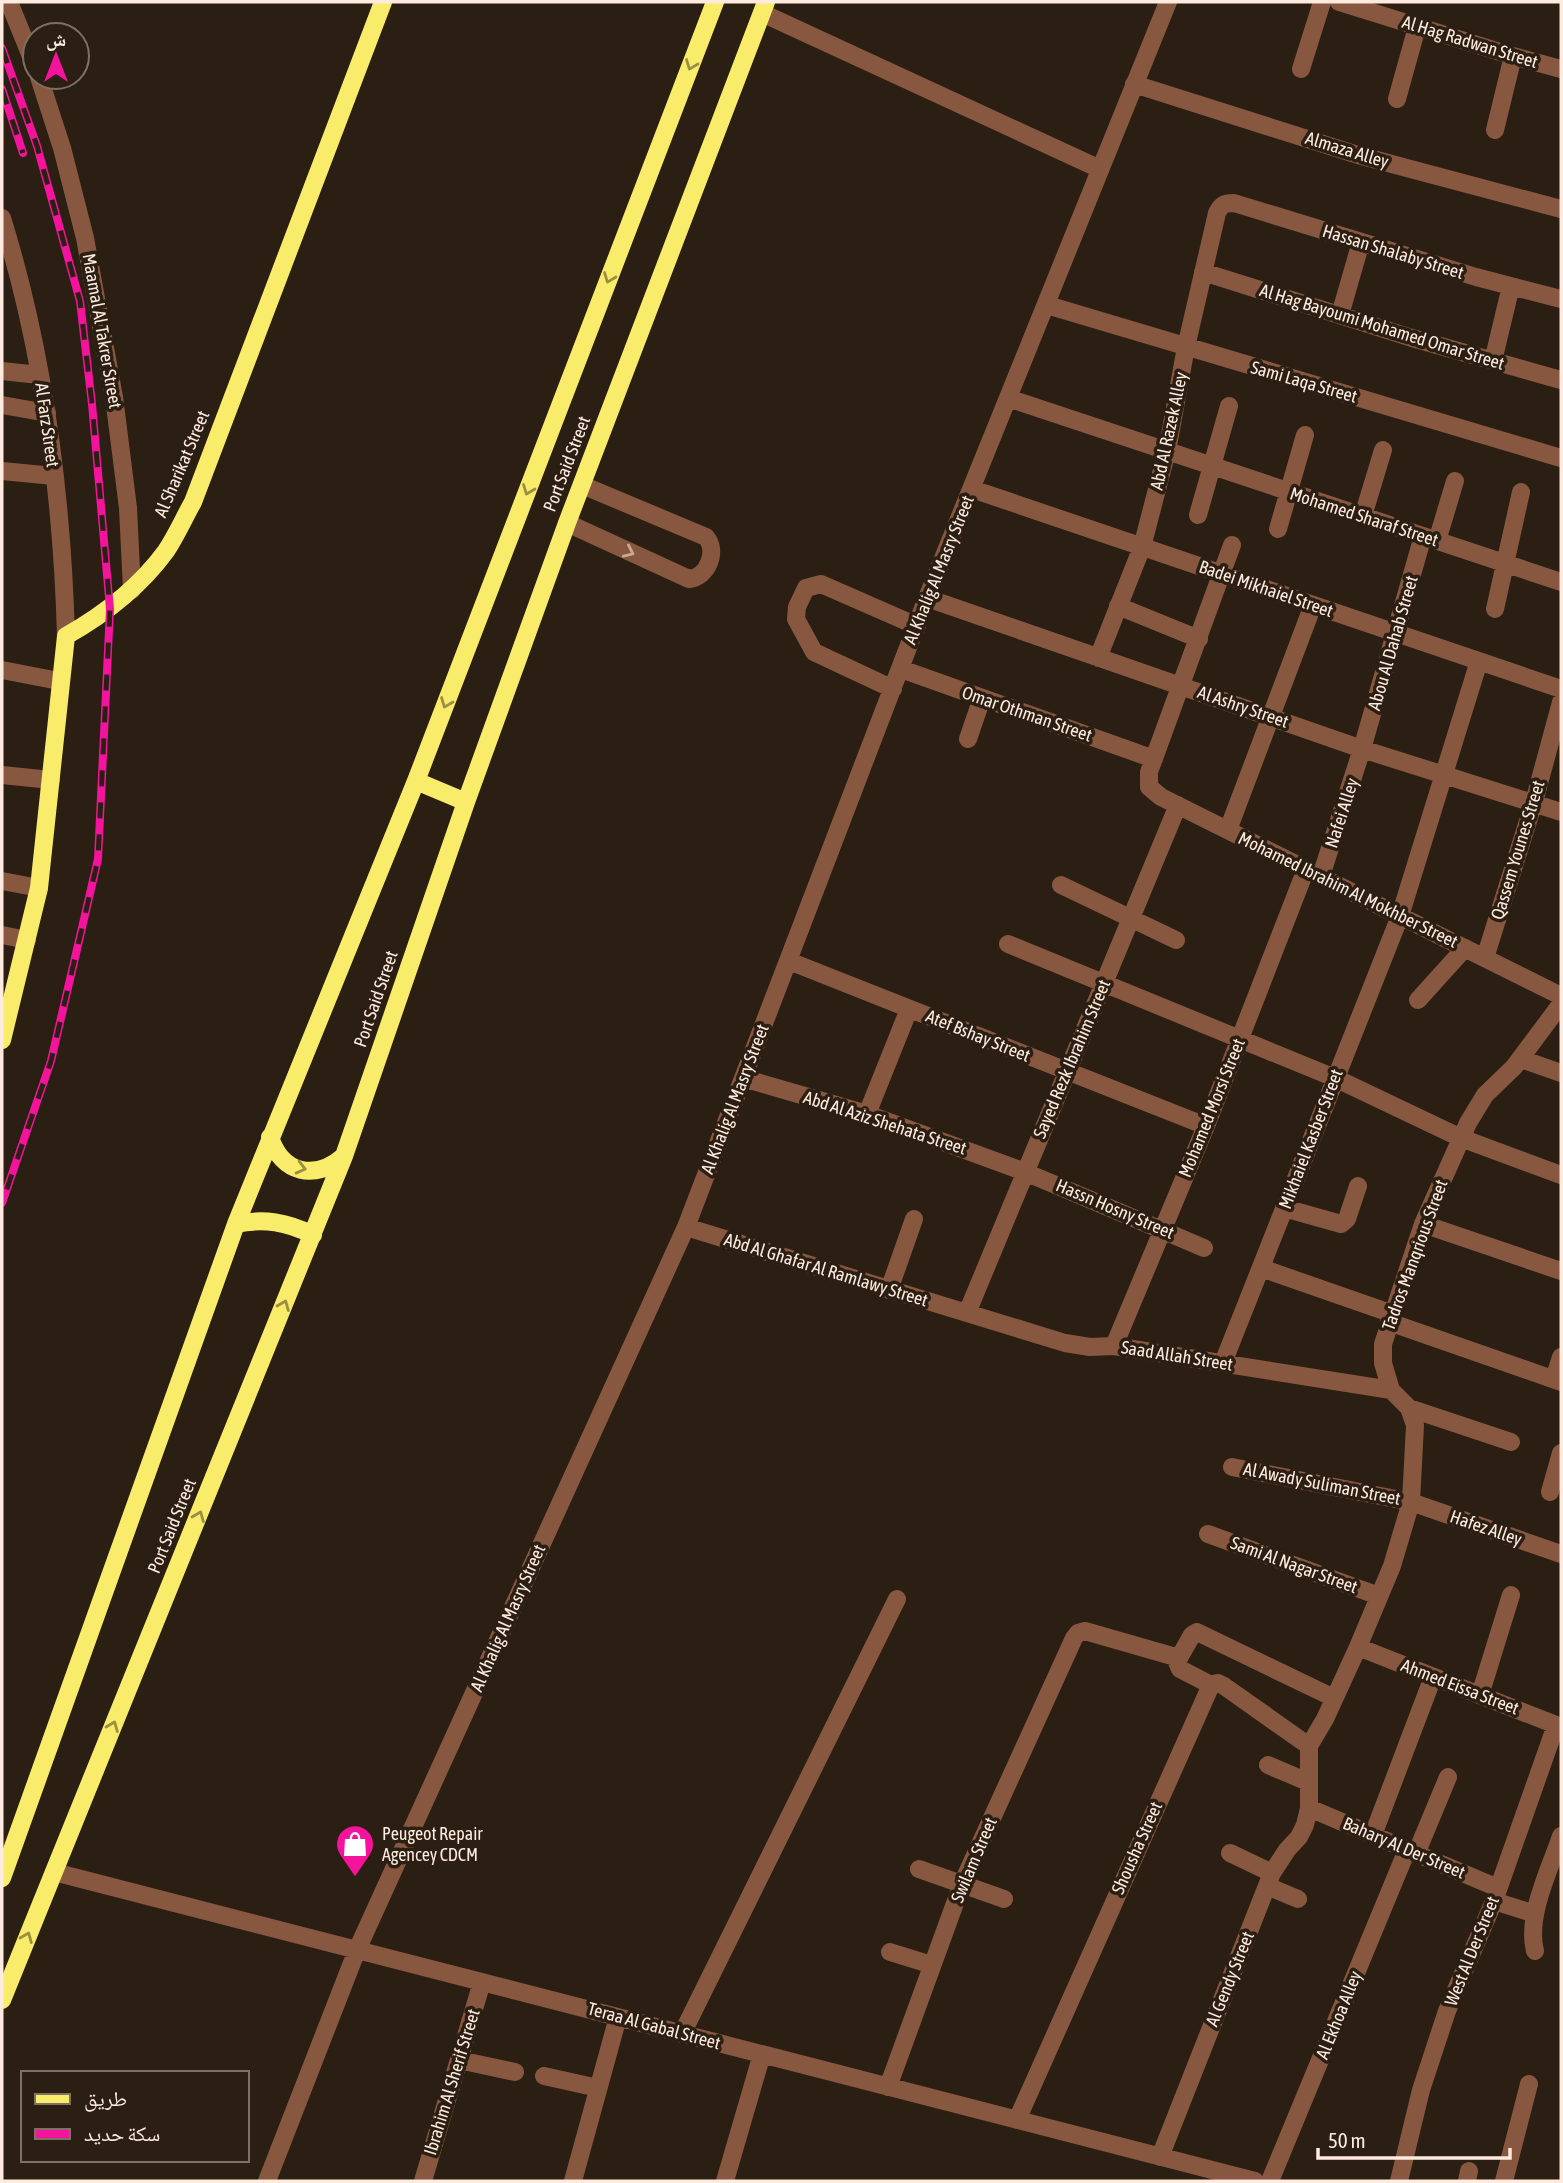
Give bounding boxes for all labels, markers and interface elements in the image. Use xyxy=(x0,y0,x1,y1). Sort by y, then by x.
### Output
street label: Al Hag Radwan Street xyxy=(1400,11,1540,72)
north arrow xyxy=(21,21,91,91)
text: ش xyxy=(46,28,66,51)
one-way arrow xyxy=(685,59,699,71)
street label: Almaza Alley xyxy=(1303,127,1391,172)
street label: Hassan Shalaby Street xyxy=(1320,220,1466,283)
street label: Maamal Al Takrer Street xyxy=(79,252,126,410)
one-way arrow xyxy=(604,271,618,283)
street label: Al Hag Bayoumi Mohamed Omar Street xyxy=(1257,279,1507,374)
street label: Sami Laqa Street xyxy=(1249,356,1360,407)
street label: Abd Al Razek Alley xyxy=(1146,370,1191,492)
street label: Al Farz Street xyxy=(31,381,64,469)
street label: Al Sharikat Street xyxy=(150,407,213,520)
street label: Port Said Street xyxy=(539,413,594,514)
street label: Mohamed Sharaf Street xyxy=(1287,483,1441,550)
one-way arrow xyxy=(522,484,536,496)
street label: Al Khalig Al Masry Street xyxy=(899,492,978,647)
one-way arrow xyxy=(622,544,634,558)
street label: Badei Mikhaiel Street xyxy=(1196,556,1336,621)
street label: Abou Al Dahab Street xyxy=(1363,573,1422,713)
street label: Omar Othman Street xyxy=(959,681,1095,746)
street label: Al Ashry Street xyxy=(1195,681,1291,732)
one-way arrow xyxy=(441,696,455,708)
street label: Nafei Alley xyxy=(1320,775,1363,850)
street label: Qassem Younes Street xyxy=(1486,778,1549,922)
street label: Mohamed Ibrahim Al Mokhber Street xyxy=(1235,827,1461,952)
street label: Port Said Street xyxy=(349,948,402,1050)
street label: Sayed Rezk Ibrahim Street xyxy=(1029,976,1115,1141)
street label: Atef Bshay Street xyxy=(923,1005,1033,1066)
street label: Al Khalig Al Masry Street xyxy=(696,1021,773,1177)
street label: Mohamed Morsi Street xyxy=(1174,1035,1249,1180)
street label: Mikhaiel Kasber Street xyxy=(1274,1066,1347,1212)
street label: Abd Al Aziz Shehata Street xyxy=(801,1086,969,1159)
one-way arrow xyxy=(295,1160,307,1174)
street label: Hassn Hosny Street xyxy=(1053,1174,1177,1243)
street label: Tadros Manqrious Street xyxy=(1378,1177,1452,1333)
street label: Abd Al Ghafar Al Ramlawy Street xyxy=(722,1229,930,1311)
one-way arrow xyxy=(276,1299,290,1311)
street label: Saad Allah Street xyxy=(1120,1336,1234,1375)
street label: Al Awady Suliman Street xyxy=(1242,1458,1402,1509)
street label: Port Said Street xyxy=(143,1475,200,1576)
street label: Hafez Alley xyxy=(1448,1505,1525,1550)
one-way arrow xyxy=(190,1510,204,1522)
street label: Sami Al Nagar Street xyxy=(1228,1532,1361,1597)
street label: Al Khalig Al Masry Street xyxy=(466,1541,549,1695)
street label: Ahmed Eissa Street xyxy=(1398,1654,1522,1719)
one-way arrow xyxy=(105,1721,119,1733)
street label: Shousha Street xyxy=(1107,1798,1166,1897)
street label: Bahary Al Der Street xyxy=(1340,1812,1468,1883)
street label: Swilam Street xyxy=(946,1814,1001,1905)
shop icon: Peugeot Repair Agencey CDCM xyxy=(334,1823,376,1878)
place label: Peugeot Repair Agencey CDCM xyxy=(382,1823,483,1865)
street label: West Al Der Street xyxy=(1440,1893,1503,2009)
street label: Al Gendy Street xyxy=(1201,1928,1258,2029)
one-way arrow xyxy=(19,1932,33,1944)
street label: Al Ekhoa Alley xyxy=(1311,1968,1366,2062)
street label: Teraa Al Gabal Street xyxy=(585,1998,723,2053)
street label: Ibrahim Al Sherif Street xyxy=(419,2006,484,2157)
legend xyxy=(21,2071,248,2162)
text: طريق xyxy=(84,2086,127,2112)
scale bar xyxy=(1318,2116,1510,2160)
text: سكة حديد xyxy=(84,2121,160,2145)
text: 50 m xyxy=(1328,2128,1366,2152)

